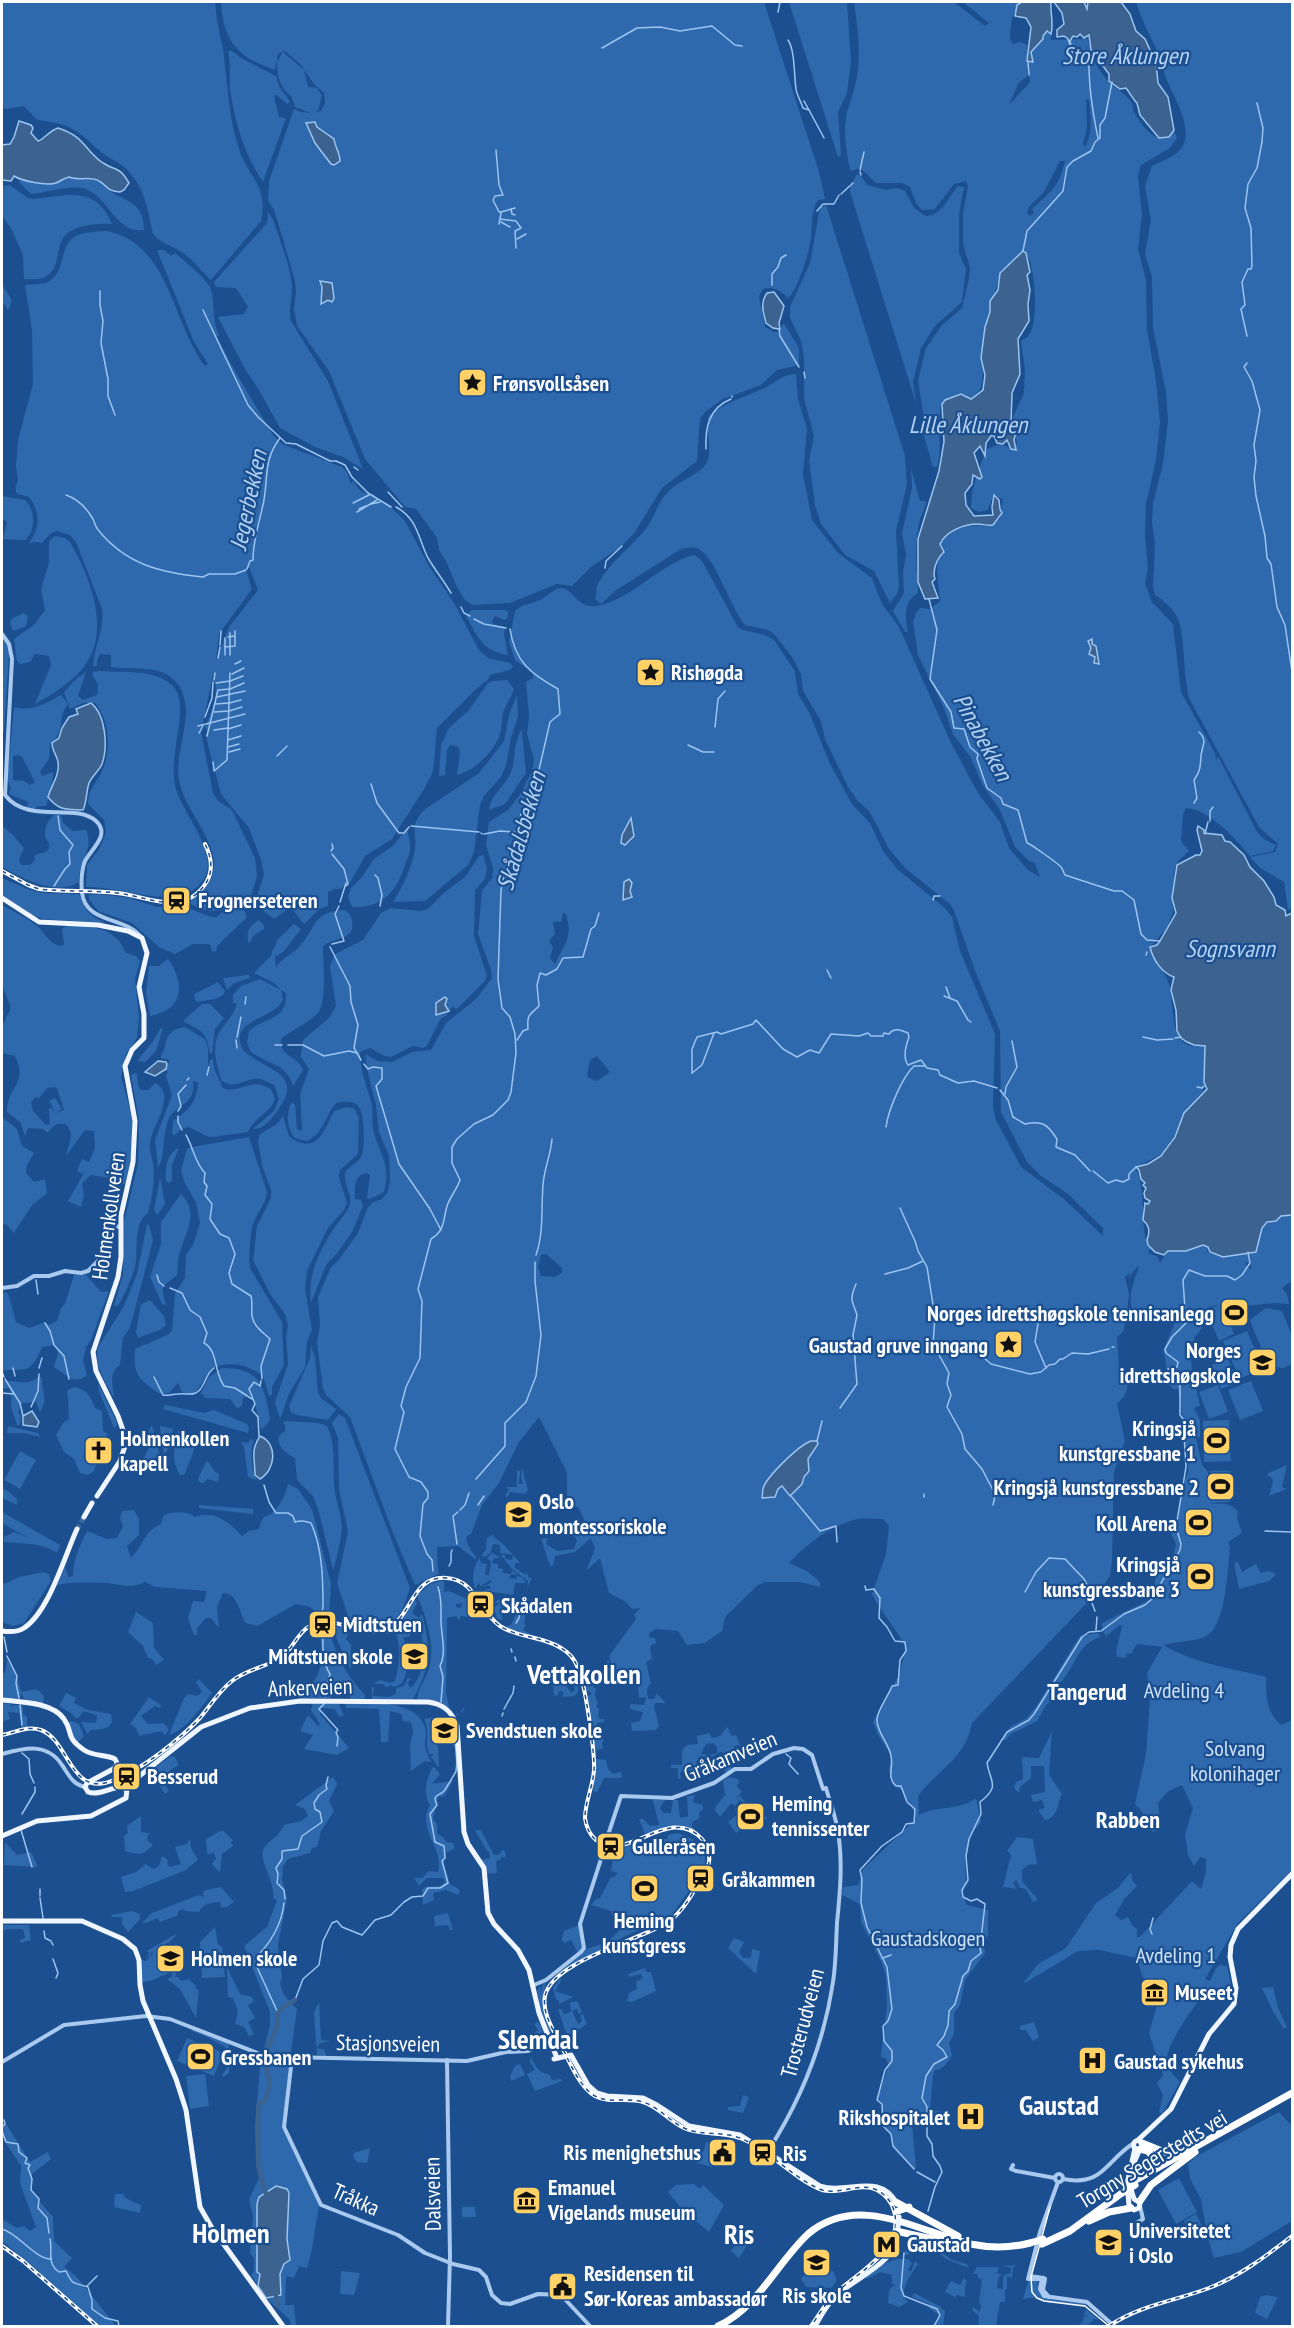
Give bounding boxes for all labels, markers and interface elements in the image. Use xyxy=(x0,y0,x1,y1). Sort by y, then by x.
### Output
water label: Store Åklungen xyxy=(1062,40,1189,71)
place icon: Frønsvollsåsen xyxy=(456,367,488,399)
place label: Frønsvollsåsen xyxy=(493,369,609,397)
water label: Lille Åklungen xyxy=(909,409,1029,440)
water label: Jegerbekken xyxy=(222,446,274,554)
place icon: Rishøgda xyxy=(634,656,666,688)
place label: Rishøgda xyxy=(671,658,743,686)
water label: Pinabekken xyxy=(946,688,1020,787)
water label: Skådalsbekken xyxy=(489,767,553,894)
station icon: Frognerseteren xyxy=(161,884,193,916)
place label: Frognerseteren xyxy=(198,886,318,914)
water label: Sognsvann xyxy=(1185,933,1276,964)
street label: Holmenkollveien xyxy=(85,1150,131,1282)
sports icon: Norges idrettshøgskole tennisanlegg xyxy=(1219,1297,1251,1329)
place label: Norges idrettshøgskole tennisanlegg xyxy=(927,1299,1214,1327)
place icon: Gaustad gruve inngang xyxy=(993,1329,1025,1361)
place label: Gaustad gruve inngang xyxy=(809,1331,988,1359)
place label: Norges idrettshøgskole xyxy=(1119,1336,1241,1389)
school or university icon: Norges idrettshøgskole xyxy=(1246,1347,1278,1379)
place label: Kringsjå kunstgressbane 1 xyxy=(1059,1414,1196,1467)
place label: Holmenkollen kapell xyxy=(120,1424,229,1477)
sports icon: Kringsjå kunstgressbane 1 xyxy=(1201,1425,1233,1457)
church icon: Holmenkollen kapell xyxy=(83,1435,115,1467)
sports icon: Kringsjå kunstgressbane 2 xyxy=(1204,1471,1236,1503)
place label: Kringsjå kunstgressbane 2 xyxy=(994,1473,1199,1501)
place label: Oslo montessoriskole xyxy=(539,1487,667,1540)
school or university icon: Oslo montessoriskole xyxy=(502,1498,534,1530)
sports icon: Koll Arena xyxy=(1182,1507,1214,1539)
place label: Koll Arena xyxy=(1096,1509,1177,1537)
place label: Kringsjå kunstgressbane 3 xyxy=(1043,1550,1180,1603)
sports icon: Kringsjå kunstgressbane 3 xyxy=(1185,1561,1217,1593)
station icon: Skådalen xyxy=(464,1589,496,1621)
place label: Skådalen xyxy=(501,1591,572,1619)
station icon: Midtstuen xyxy=(306,1608,338,1640)
place label: Midtstuen xyxy=(343,1610,422,1638)
school or university icon: Midtstuen skole xyxy=(398,1640,430,1672)
place label: Midtstuen skole xyxy=(268,1642,393,1670)
district label: Vettakollen xyxy=(526,1655,641,1692)
street label: Ankerveien xyxy=(267,1672,353,1702)
district label: Tangerud xyxy=(1047,1676,1127,1707)
park label: Avdeling 4 xyxy=(1144,1676,1224,1704)
school or university icon: Svendstuen skole xyxy=(429,1714,461,1746)
place label: Svendstuen skole xyxy=(466,1716,602,1744)
street label: Gråkamveien xyxy=(679,1724,781,1788)
park label: Solvang kolonihager xyxy=(1190,1734,1280,1787)
station icon: Besserud xyxy=(110,1760,142,1792)
place label: Besserud xyxy=(147,1762,218,1790)
place label: Heming tennissenter xyxy=(772,1789,870,1842)
sports icon: Heming tennissenter xyxy=(735,1800,767,1832)
district label: Rabben xyxy=(1096,1804,1160,1835)
station icon: Gulleråsen xyxy=(595,1830,627,1862)
place label: Gulleråsen xyxy=(632,1832,716,1860)
station icon: Gråkammen xyxy=(685,1863,717,1895)
place label: Gråkammen xyxy=(722,1865,815,1893)
sports icon: Heming kunstgress xyxy=(628,1872,660,1904)
place label: Heming kunstgress xyxy=(602,1906,686,1959)
park label: Gaustadskogen xyxy=(871,1924,985,1952)
park label: Avdeling 1 xyxy=(1136,1941,1216,1969)
school or university icon: Holmen skole xyxy=(154,1942,186,1974)
place label: Holmen skole xyxy=(191,1944,297,1972)
street label: Trosterudveien xyxy=(774,1965,830,2081)
museum icon: Museet xyxy=(1138,1976,1170,2008)
place label: Museet xyxy=(1175,1978,1233,2006)
district label: Slemdal xyxy=(498,2020,578,2057)
street label: Stasjonsveien xyxy=(336,2028,440,2058)
sports icon: Gressbanen xyxy=(184,2041,216,2073)
place label: Gressbanen xyxy=(221,2043,311,2071)
hospital icon: Gaustad sykehus xyxy=(1077,2045,1109,2077)
place label: Gaustad sykehus xyxy=(1114,2047,1244,2075)
district label: Gaustad xyxy=(1019,2086,1099,2123)
hospital icon: Rikshospitalet xyxy=(955,2101,987,2133)
place label: Rikshospitalet xyxy=(838,2103,951,2131)
street label: Torgny Segerstedts vei xyxy=(1072,2103,1232,2215)
public building icon: Ris menighetshus xyxy=(706,2136,738,2168)
station icon: Ris xyxy=(746,2137,778,2169)
place label: Ris menighetshus xyxy=(563,2138,701,2166)
place label: Ris xyxy=(783,2139,807,2167)
street label: Dalsveien xyxy=(417,2157,447,2231)
place label: Emanuel Vigelands museum xyxy=(547,2173,695,2226)
street label: Tråkka xyxy=(328,2176,384,2222)
museum icon: Emanuel Vigelands museum xyxy=(511,2184,543,2216)
district label: Holmen xyxy=(192,2214,270,2251)
district label: Ris xyxy=(724,2215,754,2252)
place label: Universitetet i Oslo xyxy=(1129,2216,1231,2269)
school or university icon: Universitetet i Oslo xyxy=(1092,2227,1124,2259)
metro station icon: Gaustad xyxy=(870,2228,902,2260)
place label: Gaustad xyxy=(907,2230,970,2258)
school or university icon: Ris skole xyxy=(801,2247,833,2279)
place label: Residensen til Sør-Koreas ambassadør xyxy=(584,2259,768,2312)
public building icon: Residensen til Sør-Koreas ambassadør xyxy=(547,2270,579,2302)
place label: Ris skole xyxy=(782,2281,852,2309)

